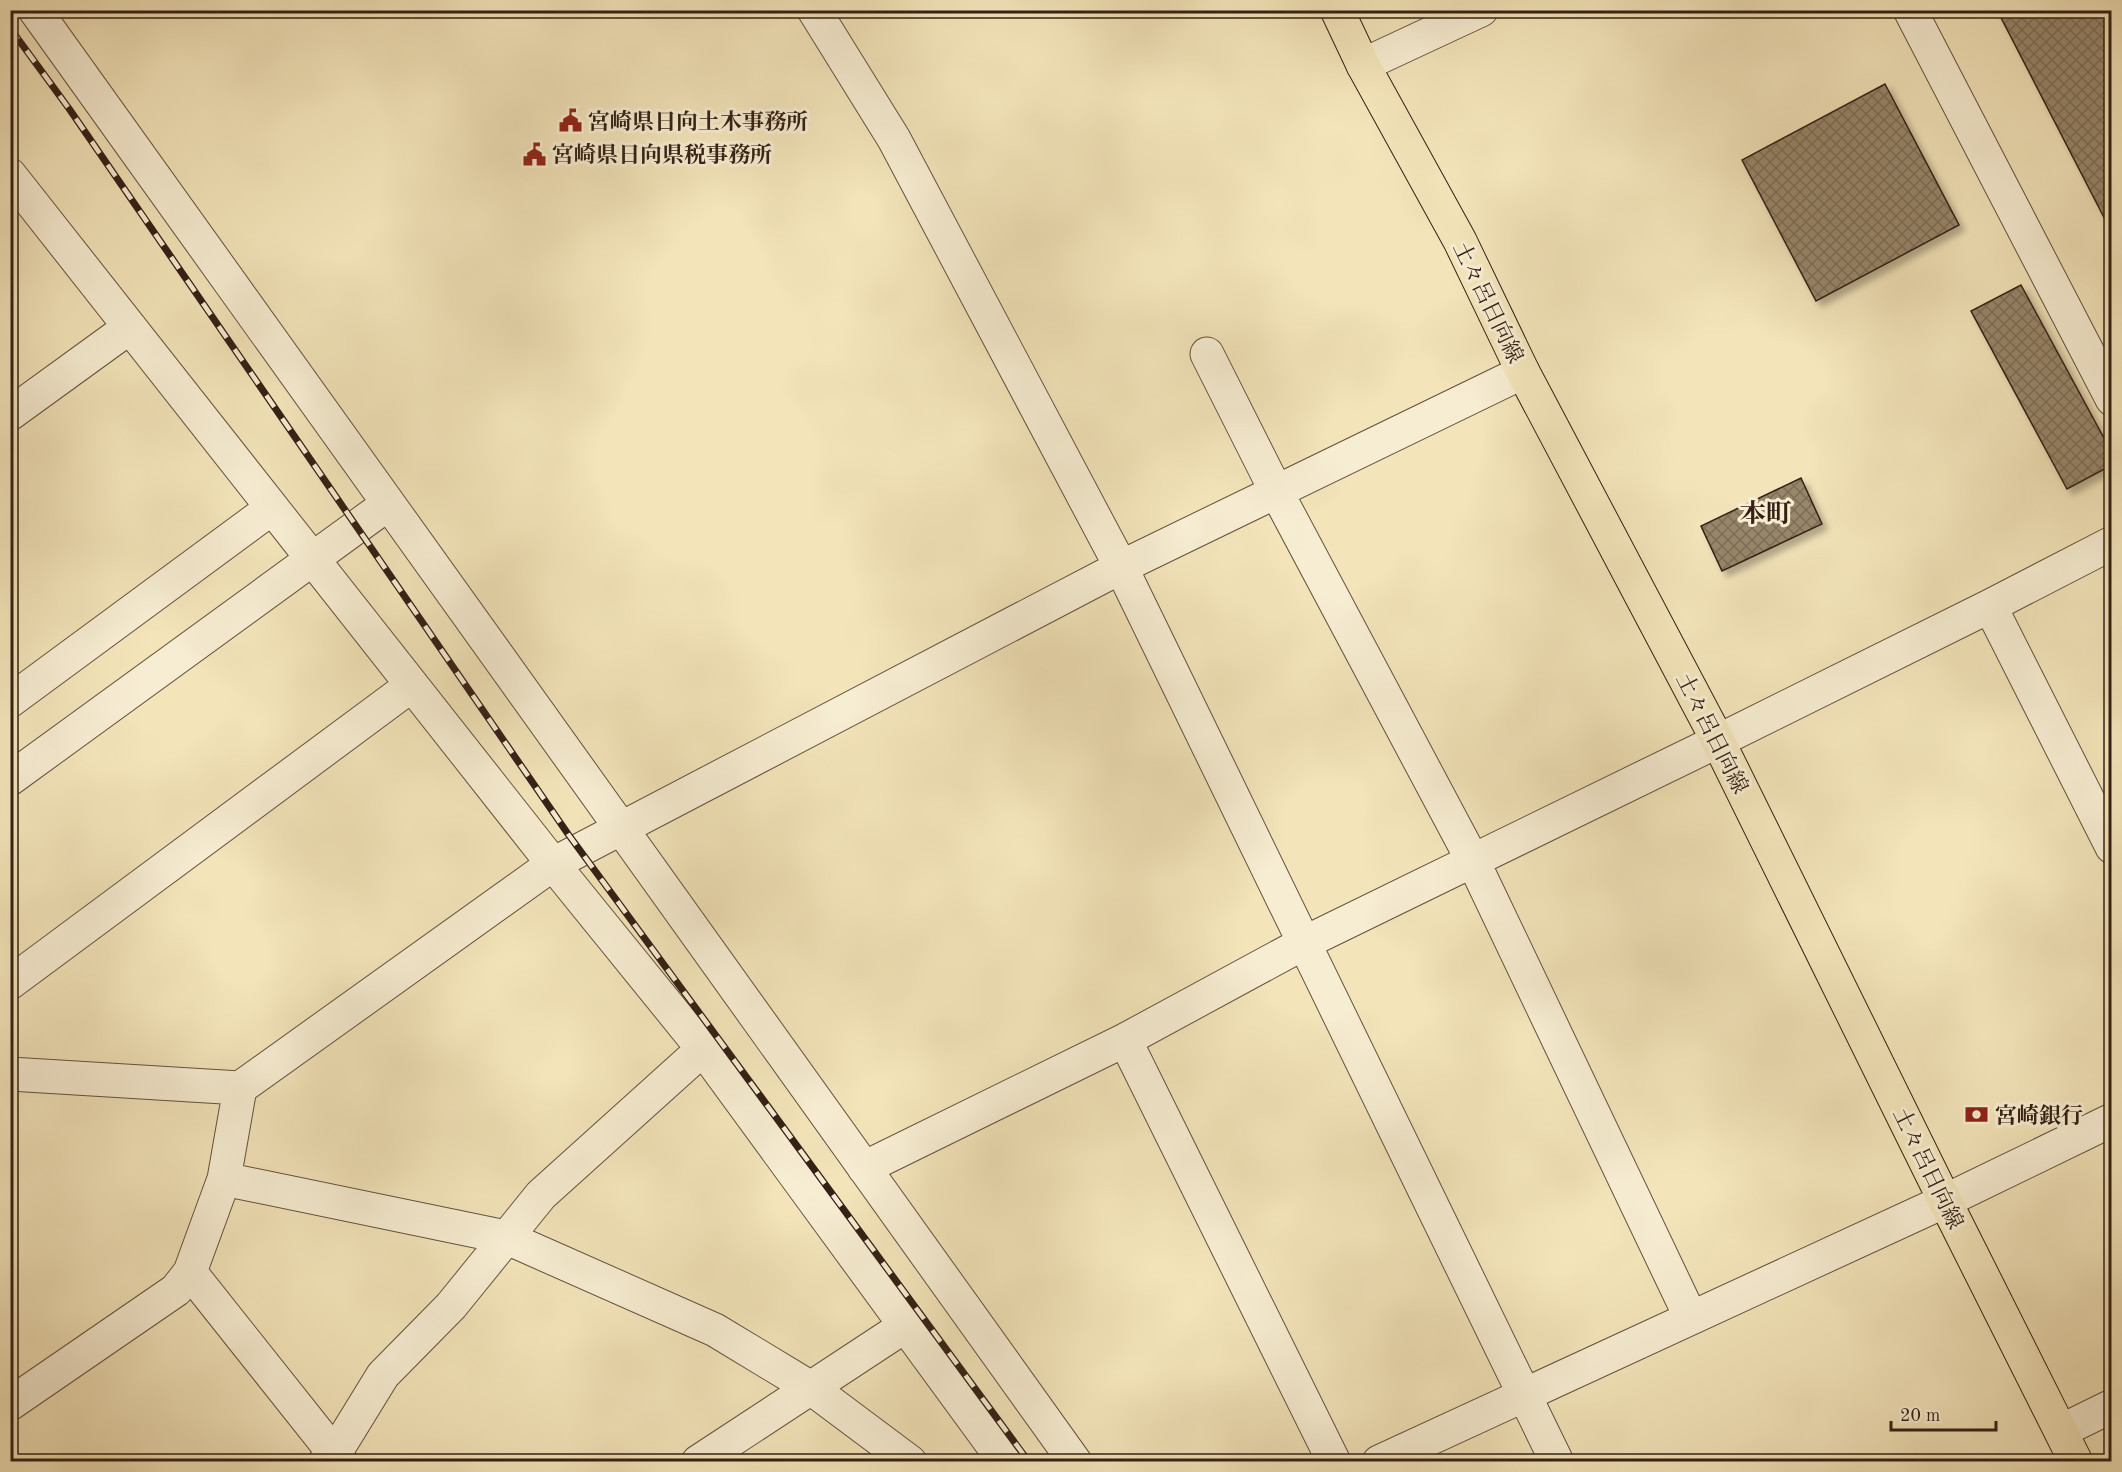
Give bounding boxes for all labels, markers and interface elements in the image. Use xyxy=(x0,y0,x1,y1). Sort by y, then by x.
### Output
public building icon: 宮崎県日向土木事務所 xyxy=(557,108,583,134)
place label: 宮崎県日向土木事務所 xyxy=(588,109,808,134)
public building icon: 宮崎県日向県税事務所 xyxy=(521,141,547,167)
place label: 宮崎県日向県税事務所 xyxy=(552,142,772,167)
street label: 土々呂日向線 xyxy=(1448,238,1528,367)
district label: 本町 xyxy=(1740,499,1792,528)
street label: 土々呂日向線 xyxy=(1671,669,1753,798)
bank icon: 宮崎銀行 xyxy=(1964,1102,1990,1128)
place label: 宮崎銀行 xyxy=(1995,1103,2083,1128)
street label: 土々呂日向線 xyxy=(1888,1104,1968,1233)
scale bar xyxy=(1891,1394,1996,1432)
text: 20 m xyxy=(1900,1407,1940,1425)

